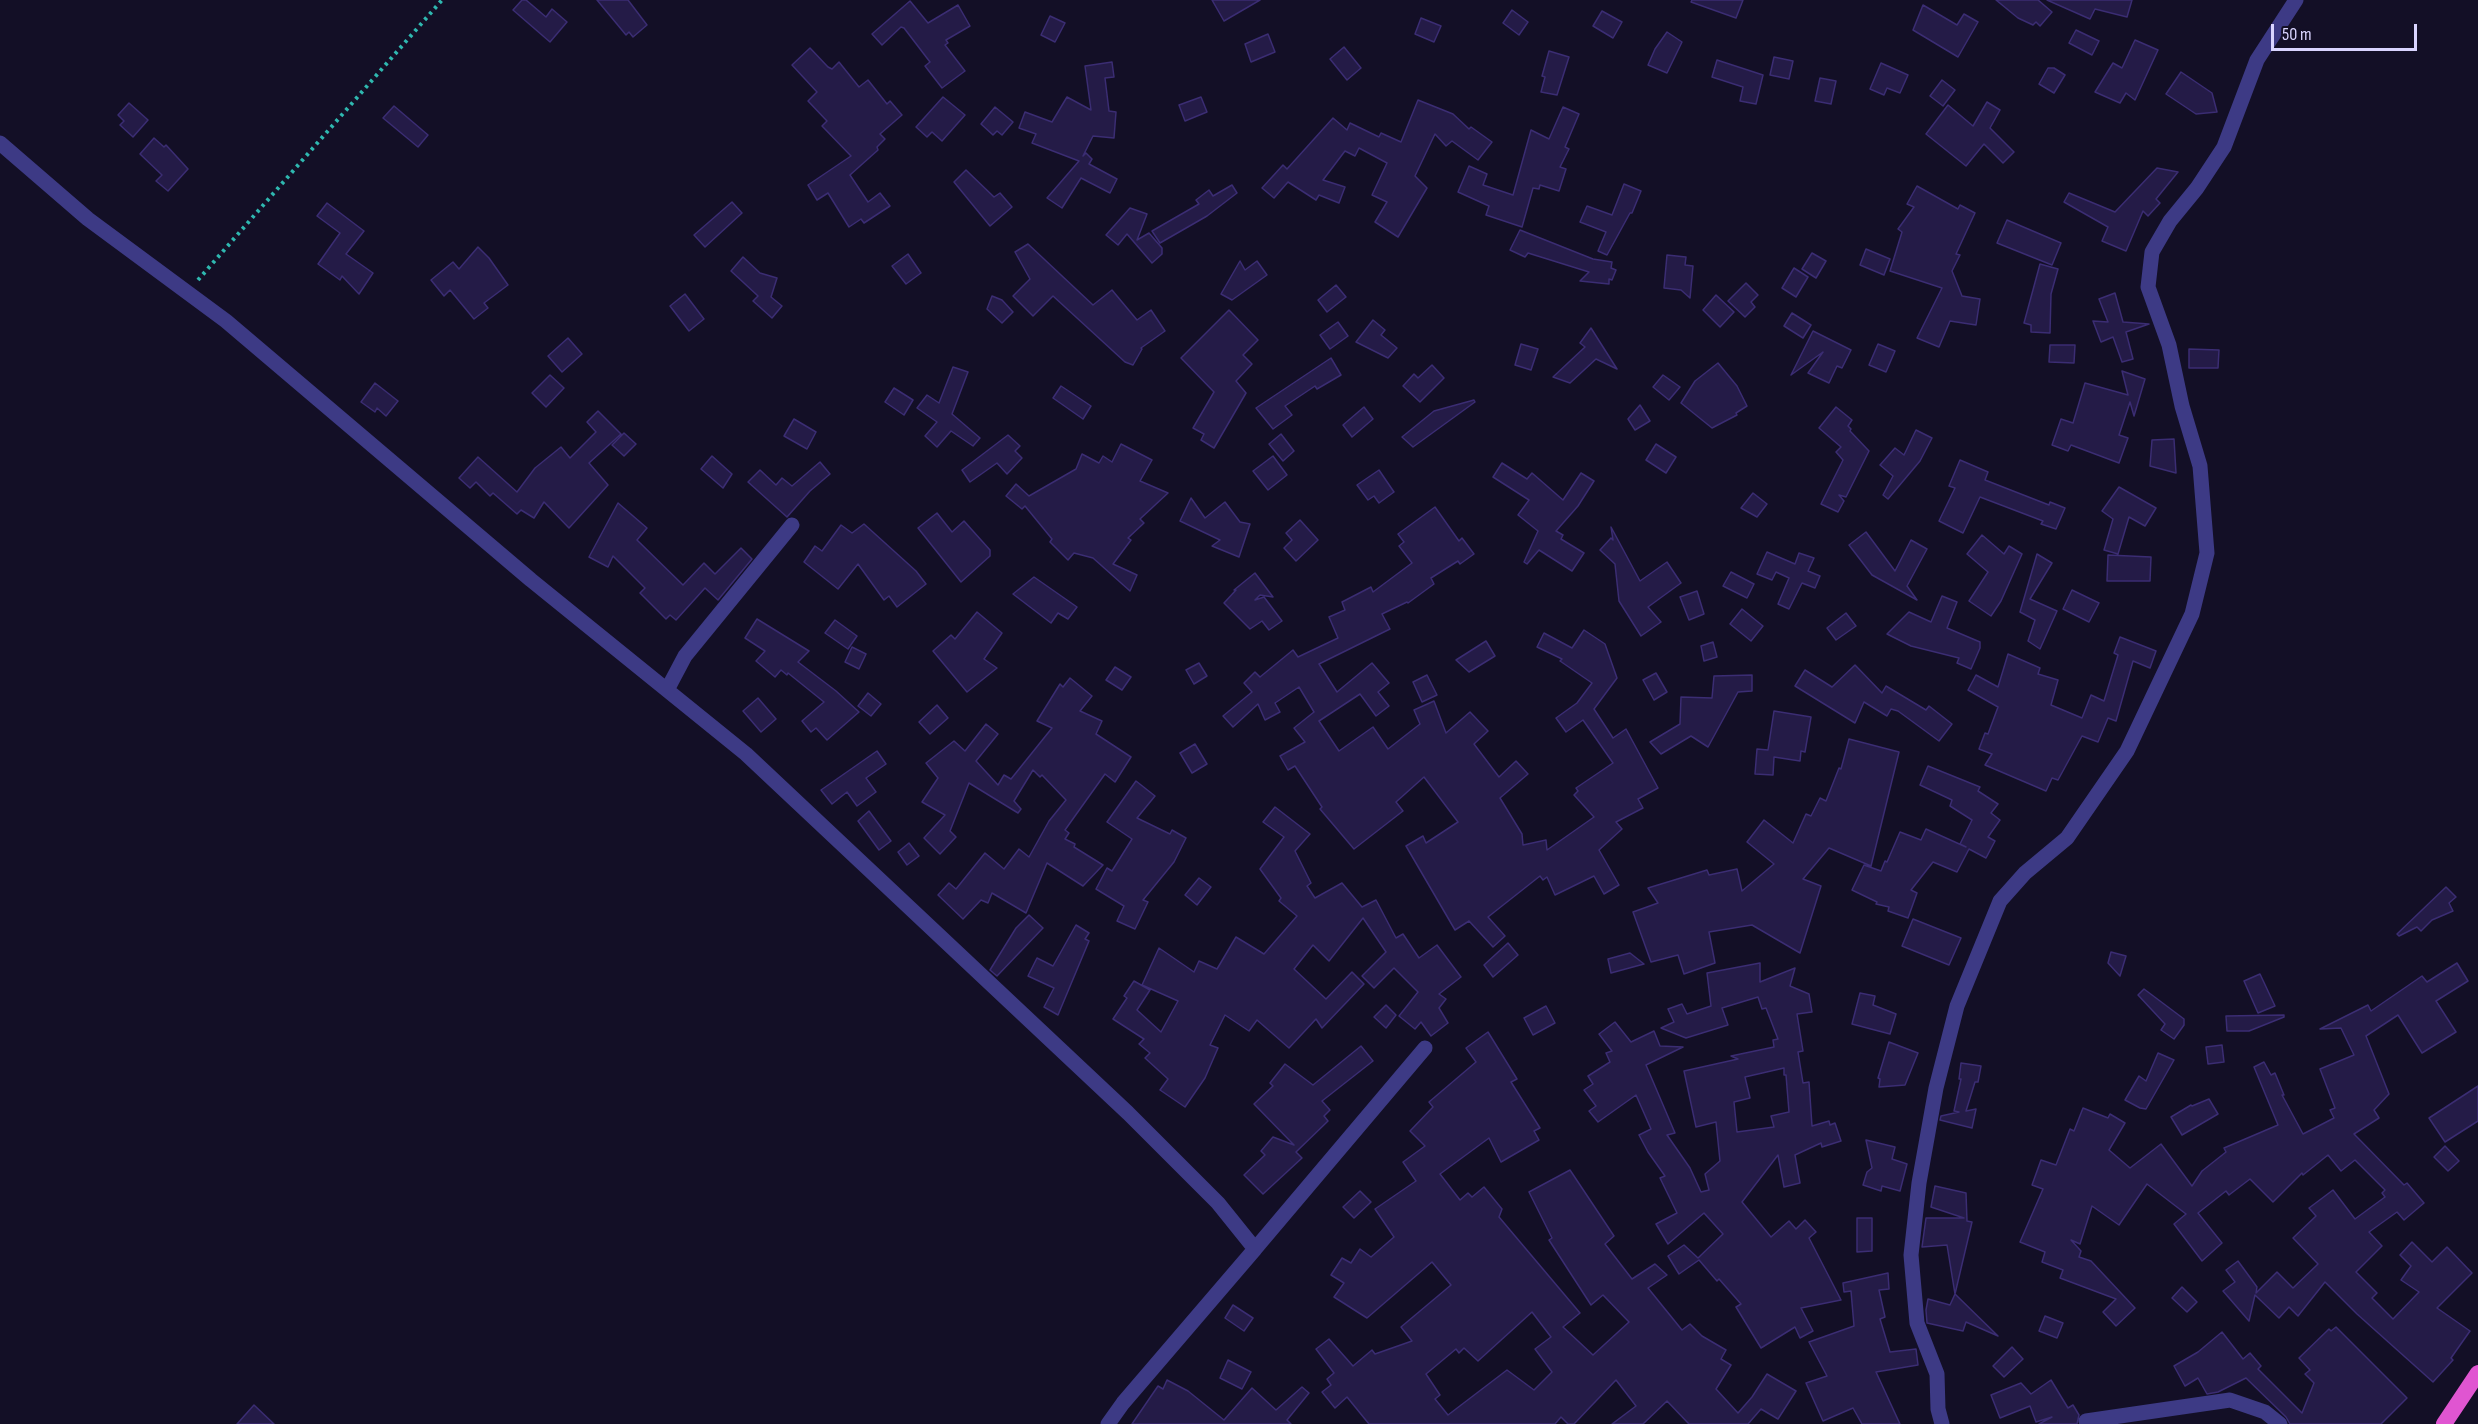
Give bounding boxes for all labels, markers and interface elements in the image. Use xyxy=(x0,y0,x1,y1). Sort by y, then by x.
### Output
scale bar xyxy=(2274,12,2420,50)
text: 50 m xyxy=(2282,24,2312,45)

